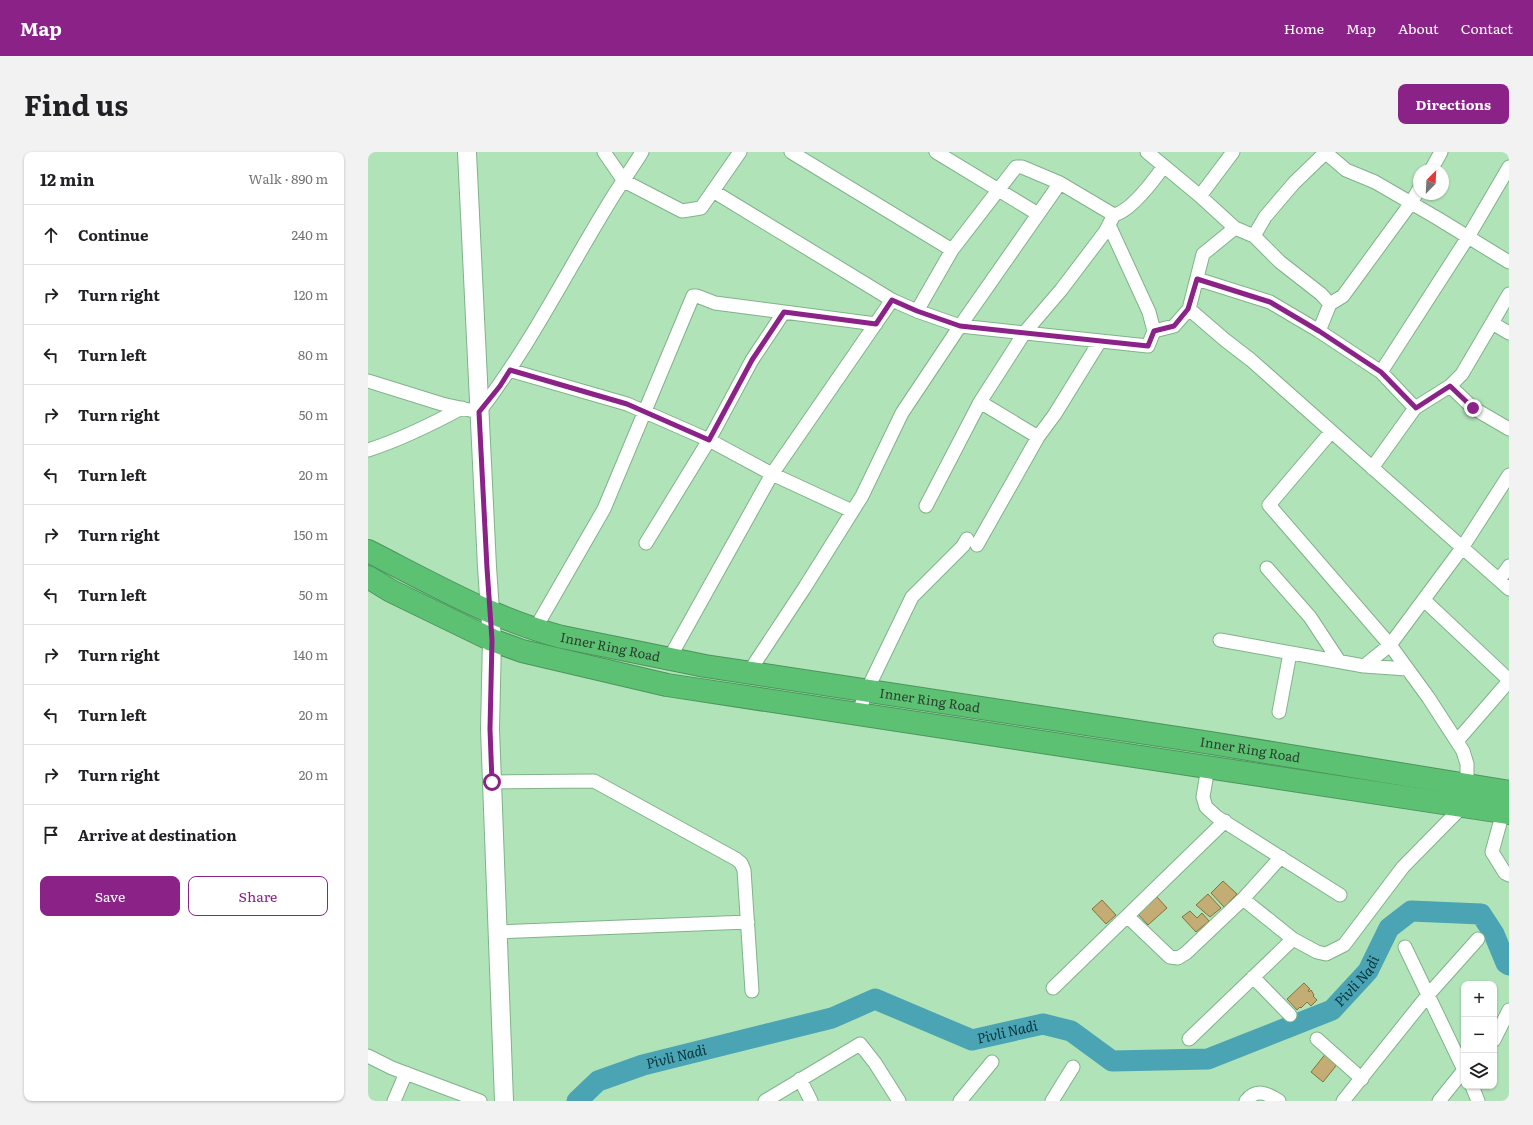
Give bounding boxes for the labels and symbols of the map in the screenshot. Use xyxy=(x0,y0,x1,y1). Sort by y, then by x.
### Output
north arrow xyxy=(1413,164,1449,200)
route end xyxy=(1464,399,1482,417)
street label: Inner Ring Road xyxy=(559,627,662,666)
street label: Inner Ring Road xyxy=(878,683,982,717)
street label: Inner Ring Road xyxy=(1199,731,1302,767)
route start xyxy=(483,773,501,791)
water label: Pivli Nadi xyxy=(1329,951,1384,1011)
water label: Pivli Nadi xyxy=(975,1014,1040,1048)
water label: Pivli Nadi xyxy=(644,1038,709,1073)

